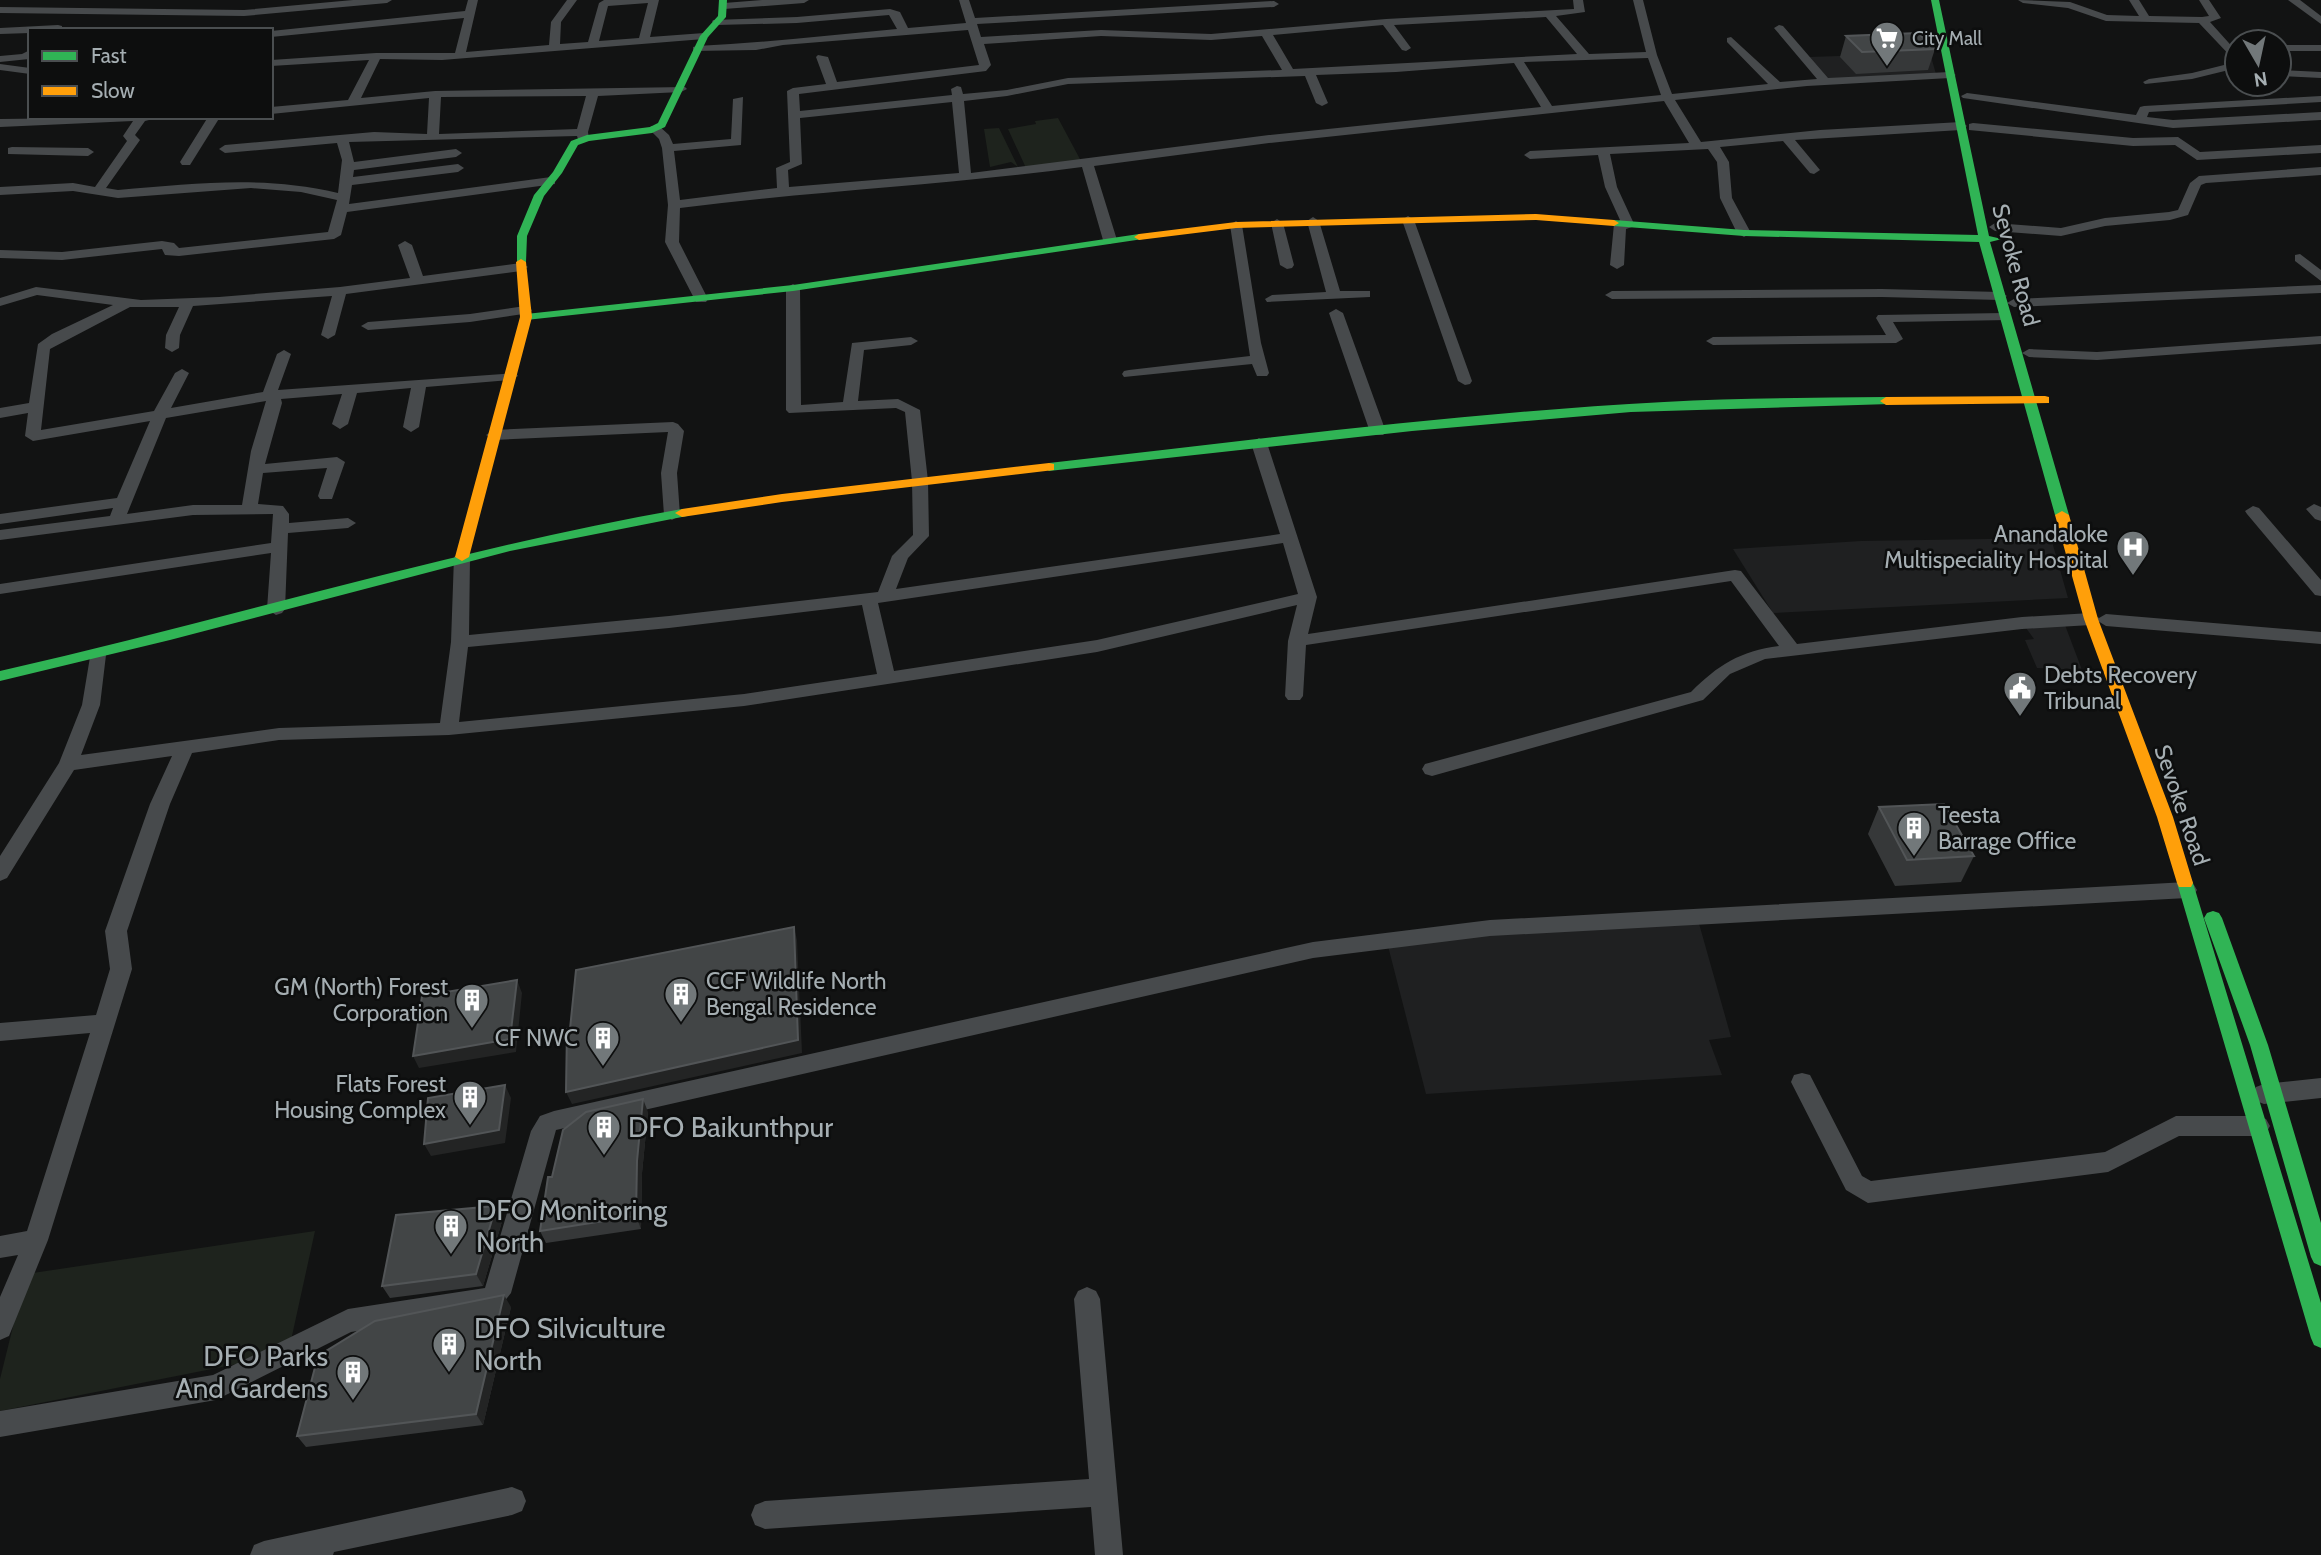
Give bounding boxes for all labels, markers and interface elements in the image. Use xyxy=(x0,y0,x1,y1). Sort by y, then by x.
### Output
supermarket icon: City Mall xyxy=(1868,19,1906,68)
place label: City Mall xyxy=(1912,27,1983,50)
legend xyxy=(28,28,273,119)
north arrow xyxy=(2223,28,2293,98)
text: Fast xyxy=(91,43,127,68)
text: N xyxy=(2252,67,2269,92)
text: Slow xyxy=(91,78,135,103)
street label: Sevoke Road xyxy=(1986,201,2046,329)
place label: Anandaloke Multispeciality Hospital xyxy=(1884,520,2109,574)
hospital icon: Anandaloke Multispeciality Hospital xyxy=(2114,528,2152,577)
place label: Debts Recovery Tribunal xyxy=(2044,661,2198,715)
public building icon: Debts Recovery Tribunal xyxy=(2001,669,2039,718)
street label: Sevoke Road xyxy=(2148,741,2216,869)
place label: Teesta Barrage Office xyxy=(1938,801,2077,855)
building icon: Teesta Barrage Office xyxy=(1895,809,1933,858)
place label: CCF Wildlife North Bengal Residence xyxy=(706,967,886,1021)
place label: GM (North) Forest Corporation xyxy=(274,973,448,1027)
building icon: CCF Wildlife North Bengal Residence xyxy=(662,975,700,1024)
building icon: GM (North) Forest Corporation xyxy=(453,981,491,1030)
building icon: CF NWC xyxy=(584,1019,622,1068)
place label: CF NWC xyxy=(495,1024,578,1052)
place label: Flats Forest Housing Complex xyxy=(274,1070,446,1124)
building icon: Flats Forest Housing Complex xyxy=(451,1078,489,1127)
building icon: DFO Baikunthpur xyxy=(585,1108,623,1157)
place label: DFO Baikunthpur xyxy=(628,1110,833,1144)
place label: DFO Monitoring North xyxy=(476,1193,668,1259)
building icon: DFO Monitoring North xyxy=(432,1207,470,1256)
place label: DFO Silviculture North xyxy=(474,1311,666,1377)
building icon: DFO Silviculture North xyxy=(430,1325,468,1374)
place label: DFO Parks And Gardens xyxy=(175,1339,328,1405)
building icon: DFO Parks And Gardens xyxy=(334,1353,372,1402)

